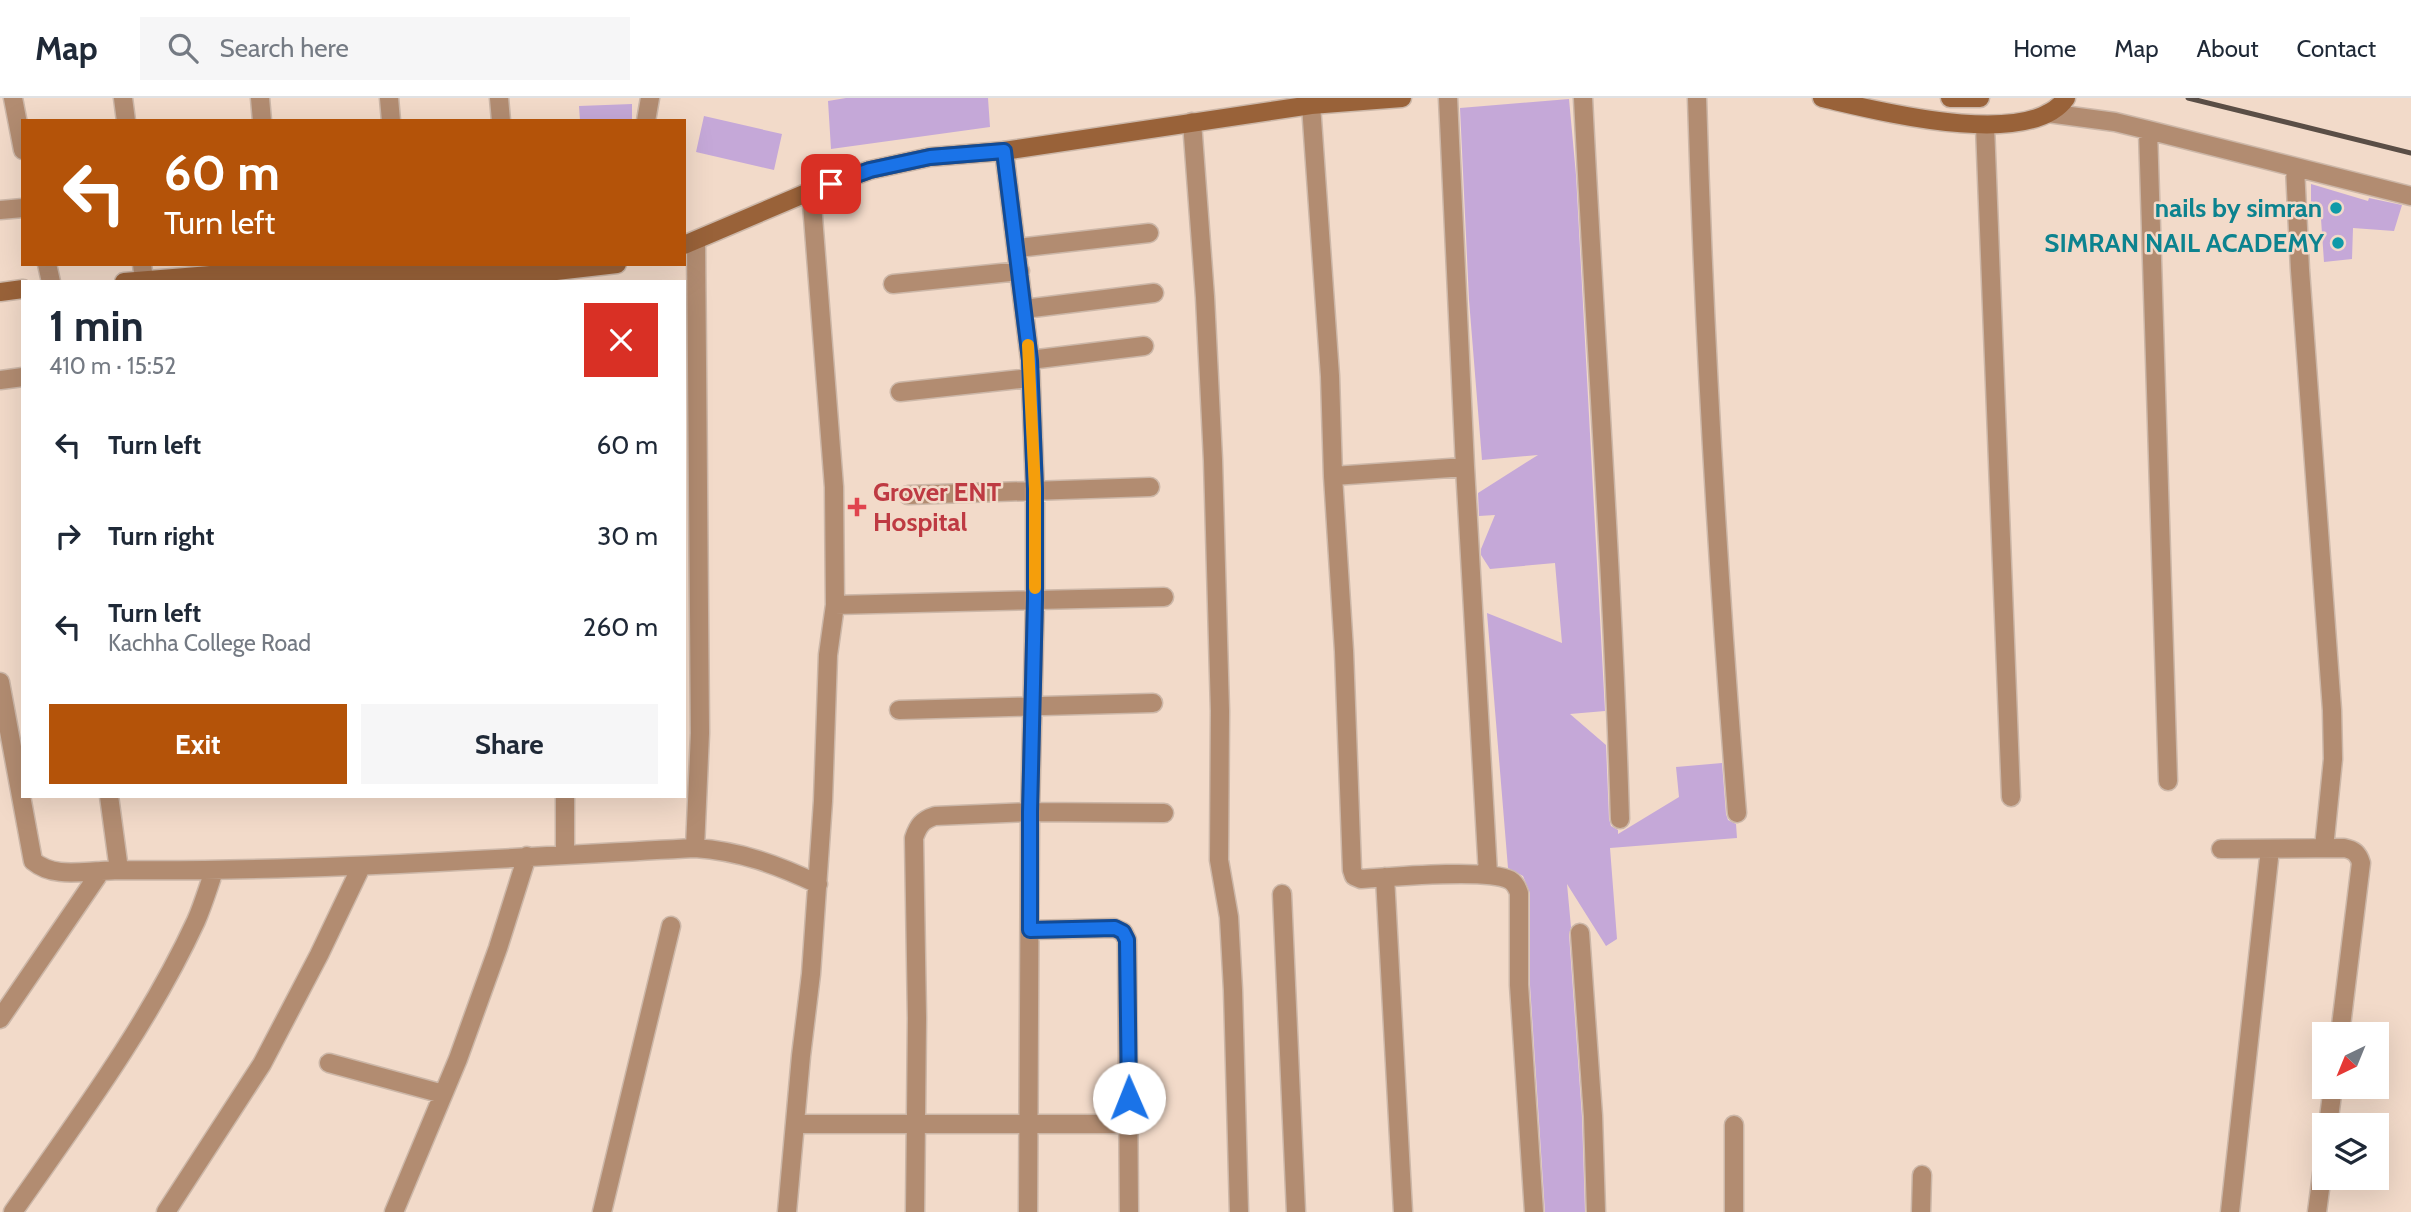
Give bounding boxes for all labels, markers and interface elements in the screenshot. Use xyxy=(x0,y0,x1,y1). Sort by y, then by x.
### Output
search box xyxy=(140,17,630,80)
text: Map xyxy=(35,28,98,68)
icon: search xyxy=(164,29,202,67)
text: Search here xyxy=(220,32,349,64)
text: Home xyxy=(2013,34,2076,63)
text: Map xyxy=(2114,34,2159,63)
text: About xyxy=(2197,34,2259,63)
text: Contact xyxy=(2297,34,2376,63)
text: 60 m xyxy=(164,143,280,202)
icon: left xyxy=(49,147,140,238)
pin xyxy=(801,154,861,214)
icon: arrive xyxy=(812,165,850,203)
place label: nails by simran xyxy=(2155,192,2322,224)
marker: nails by simran xyxy=(2328,200,2344,216)
text: Turn left xyxy=(164,203,275,242)
place label: SIMRAN NAIL ACADEMY xyxy=(2044,227,2324,259)
marker: SIMRAN NAIL ACADEMY xyxy=(2330,235,2346,251)
text: 1 min xyxy=(49,300,144,352)
button: close xyxy=(584,303,658,377)
text: 410 m · 15:52 xyxy=(49,352,176,380)
icon: left xyxy=(49,426,87,464)
text: Turn left xyxy=(108,429,201,461)
text: 60 m xyxy=(596,429,658,461)
place label: Grover ENT Hospital xyxy=(873,476,1002,538)
marker: Grover ENT Hospital xyxy=(847,497,867,517)
icon: right xyxy=(49,517,87,555)
text: Turn right xyxy=(108,520,214,552)
text: 30 m xyxy=(597,520,658,552)
text: Turn left xyxy=(108,597,201,629)
icon: left xyxy=(49,608,87,646)
text: 260 m xyxy=(583,611,658,643)
text: Kachha College Road xyxy=(108,629,311,657)
button: Exit xyxy=(49,704,347,784)
button: Share xyxy=(361,704,658,784)
north arrow xyxy=(2312,1022,2389,1099)
map controls xyxy=(2312,1022,2389,1190)
position arrow xyxy=(1092,1061,1166,1135)
button: layers xyxy=(2312,1113,2389,1190)

